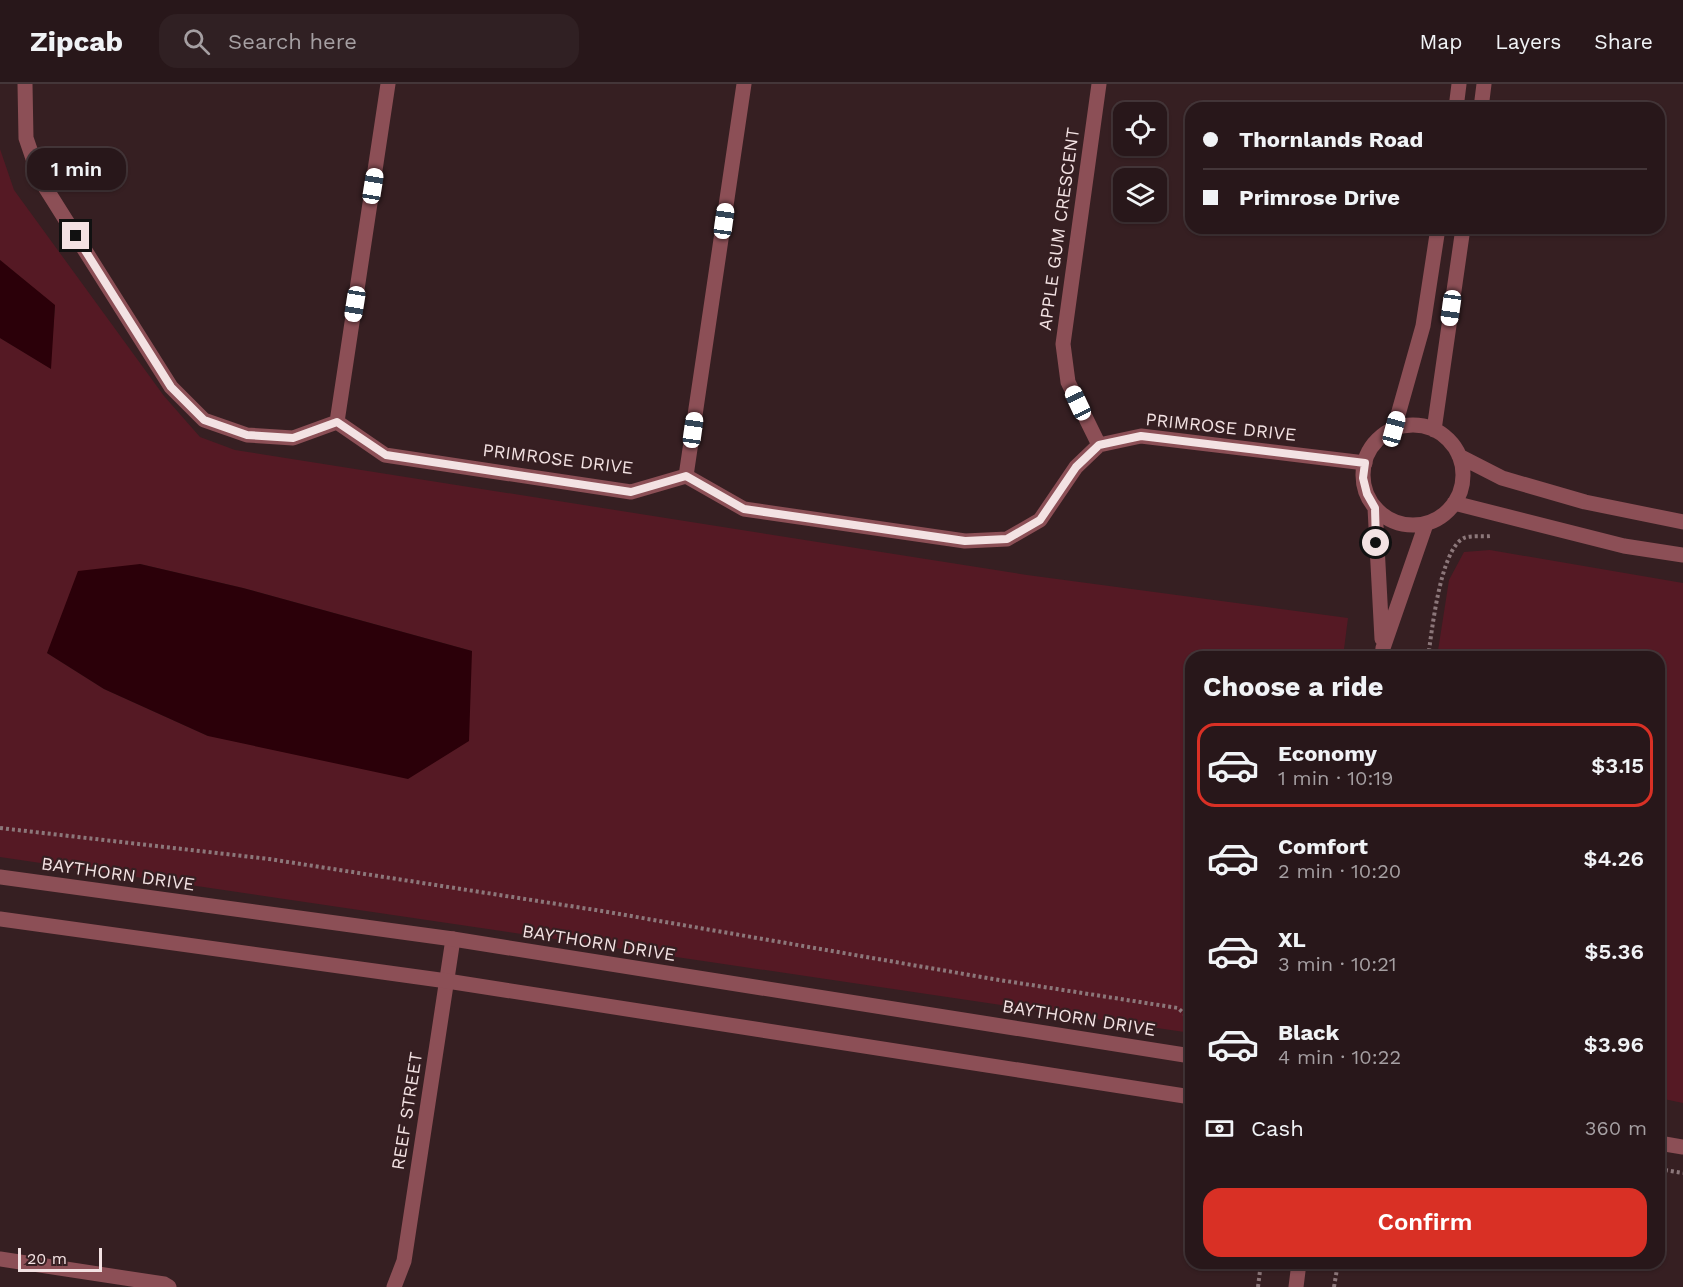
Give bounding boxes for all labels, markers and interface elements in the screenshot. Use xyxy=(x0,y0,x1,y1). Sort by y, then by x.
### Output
search box xyxy=(159,14,579,68)
text: Zipcab xyxy=(30,25,123,58)
icon: search xyxy=(180,25,213,58)
text: Search here xyxy=(228,29,357,54)
text: Map xyxy=(1419,29,1462,54)
text: Layers xyxy=(1495,29,1561,54)
text: Share xyxy=(1594,29,1653,54)
map controls xyxy=(1113,102,1167,222)
button: locate xyxy=(1113,102,1167,156)
street label: APPLE GUM CRESCENT xyxy=(1034,126,1083,332)
text: Thornlands Road xyxy=(1239,127,1423,152)
callout: 1 min xyxy=(26,149,125,191)
text: 1 min xyxy=(51,157,102,181)
car xyxy=(361,167,385,205)
button: layers xyxy=(1113,168,1167,222)
text: Primrose Drive xyxy=(1239,185,1400,210)
car xyxy=(713,202,735,240)
route end xyxy=(62,222,89,249)
car xyxy=(343,285,367,323)
car xyxy=(1440,289,1462,327)
car xyxy=(1062,383,1094,423)
street label: PRIMROSE DRIVE xyxy=(1145,408,1298,445)
car xyxy=(1381,409,1407,449)
car xyxy=(682,411,704,449)
street label: PRIMROSE DRIVE xyxy=(482,439,635,478)
route start xyxy=(1362,529,1389,556)
text: Choose a ride xyxy=(1203,671,1383,703)
icon: car xyxy=(1206,738,1260,792)
text: Economy xyxy=(1278,741,1377,766)
text: $3.15 xyxy=(1591,753,1644,778)
text: 1 min · 10:19 xyxy=(1278,766,1393,790)
icon: car xyxy=(1206,831,1260,885)
text: Comfort xyxy=(1278,834,1368,859)
text: $4.26 xyxy=(1584,846,1644,871)
street label: BAYTHORN DRIVE xyxy=(40,852,196,895)
text: 2 min · 10:20 xyxy=(1278,859,1401,883)
street label: BAYTHORN DRIVE xyxy=(521,920,677,965)
icon: car xyxy=(1206,924,1260,978)
text: XL xyxy=(1278,927,1306,952)
text: $5.36 xyxy=(1585,939,1644,964)
text: 3 min · 10:21 xyxy=(1278,952,1397,976)
street label: BAYTHORN DRIVE xyxy=(1001,995,1157,1040)
icon: car xyxy=(1206,1017,1260,1071)
text: Black xyxy=(1278,1020,1339,1045)
text: $3.96 xyxy=(1584,1032,1644,1057)
text: 4 min · 10:22 xyxy=(1278,1045,1401,1069)
street label: REEF STREET xyxy=(387,1050,426,1171)
icon: cash xyxy=(1203,1112,1236,1145)
text: Cash xyxy=(1251,1116,1304,1141)
text: 360 m xyxy=(1585,1116,1647,1140)
button: Confirm xyxy=(1203,1188,1647,1257)
scale bar xyxy=(18,1245,102,1272)
text: 20 m xyxy=(27,1249,67,1268)

